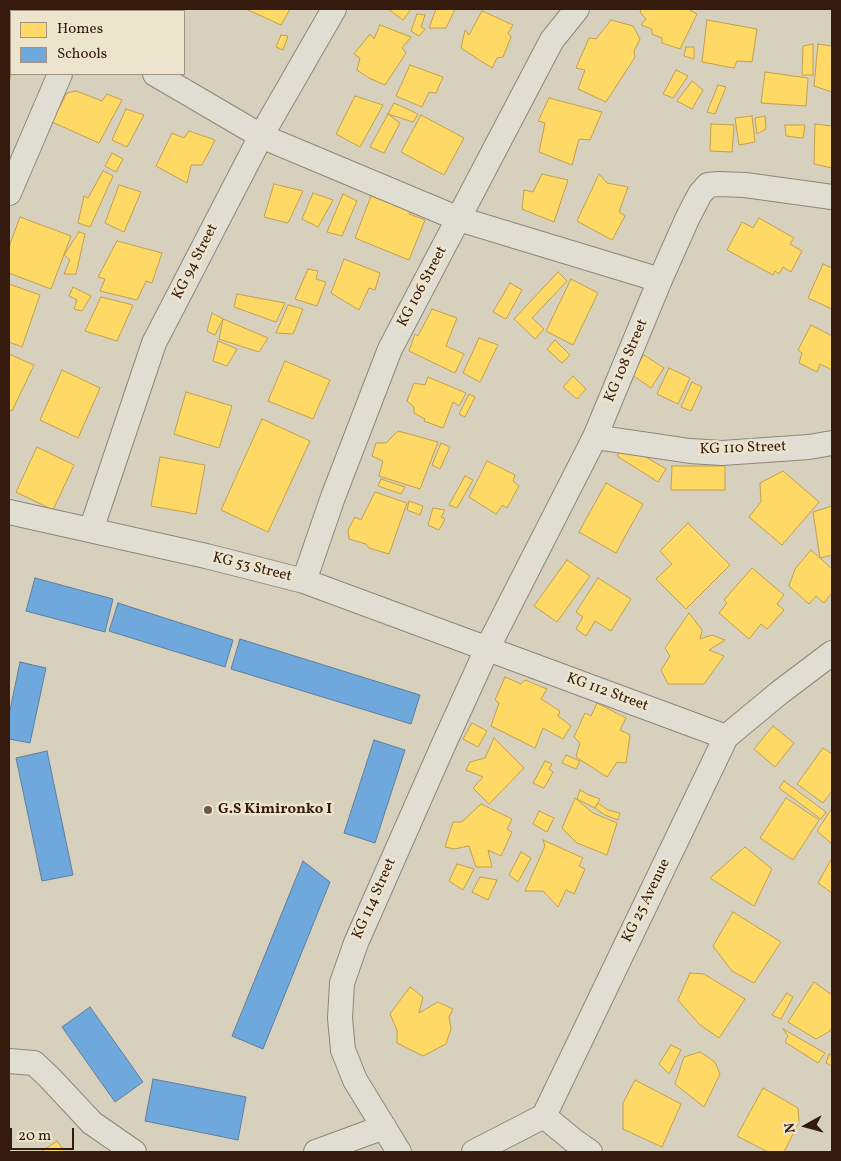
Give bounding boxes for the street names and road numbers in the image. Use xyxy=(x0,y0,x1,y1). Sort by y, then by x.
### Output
street label: KG 94 Street xyxy=(169,221,223,303)
street label: KG 106 Street xyxy=(394,244,452,330)
street label: KG 108 Street xyxy=(601,317,653,405)
street label: KG 110 Street xyxy=(699,438,787,460)
street label: KG 53 Street xyxy=(211,549,293,587)
street label: KG 112 Street xyxy=(564,670,650,716)
street label: KG 114 Street xyxy=(349,856,401,942)
street label: KG 25 Avenue xyxy=(619,856,675,946)

